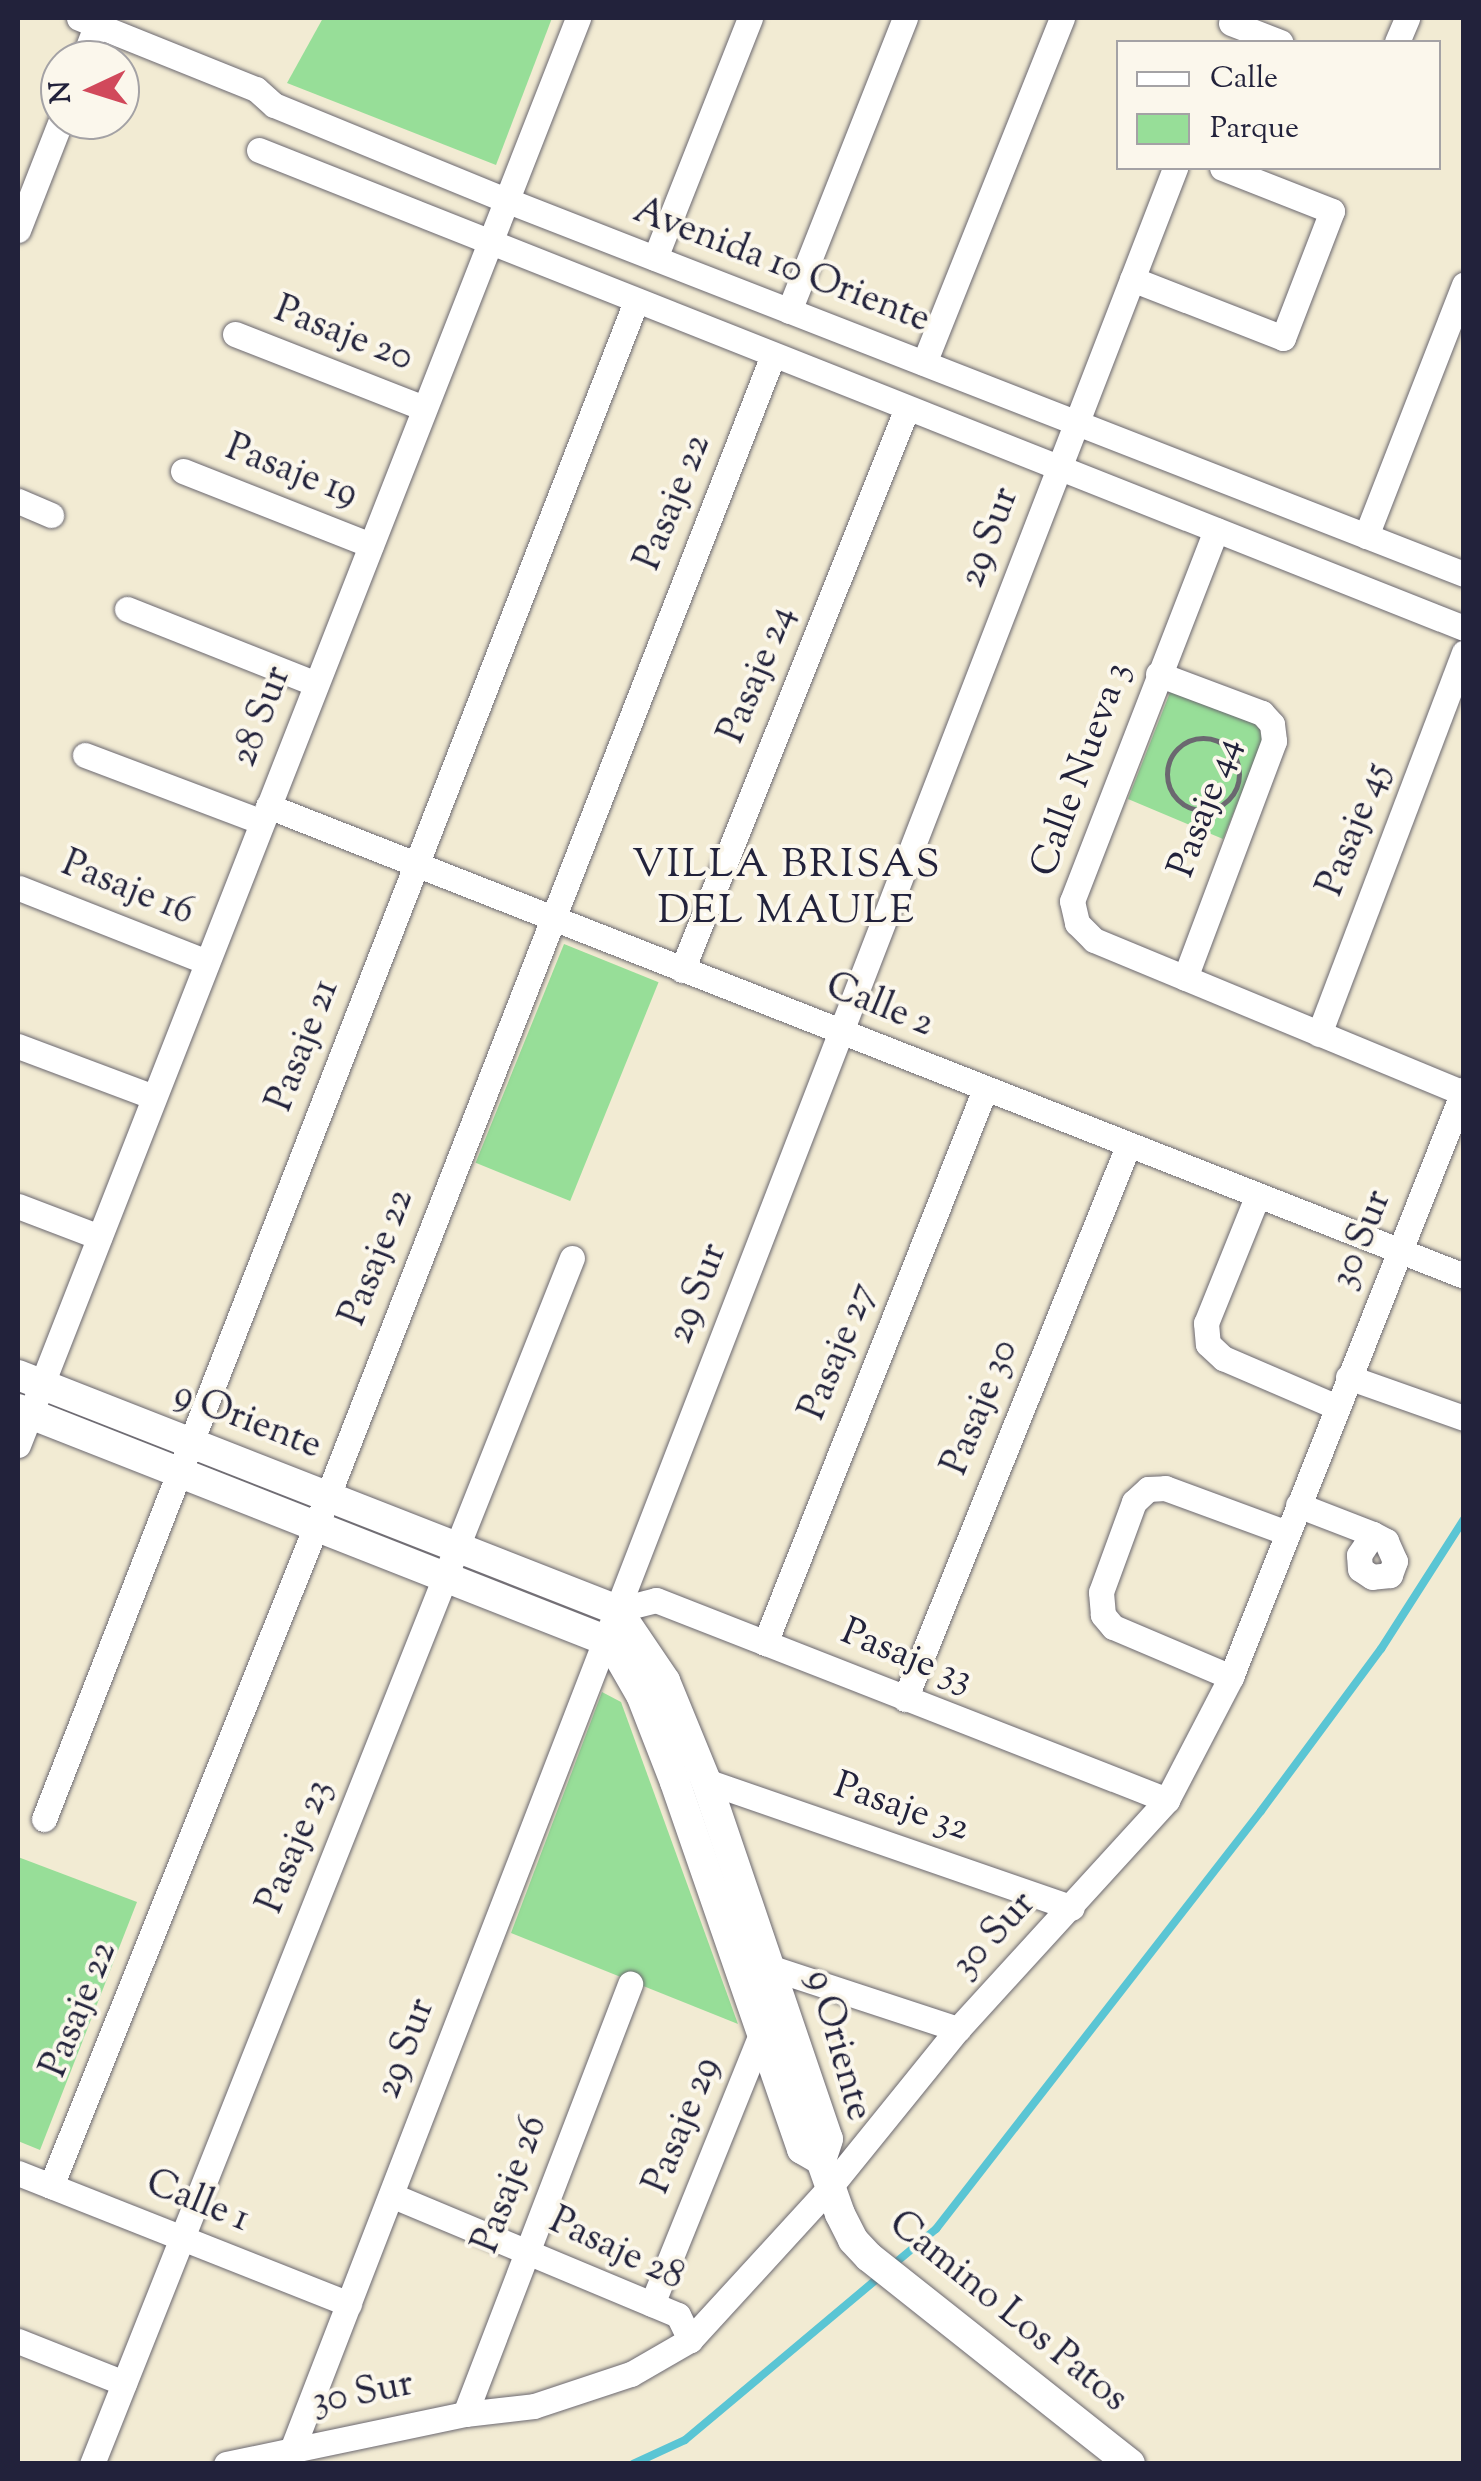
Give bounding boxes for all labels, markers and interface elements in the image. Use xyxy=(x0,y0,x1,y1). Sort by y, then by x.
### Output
north arrow xyxy=(40,40,140,140)
legend xyxy=(1116,40,1441,170)
text: Calle xyxy=(1210,58,1278,101)
text: N xyxy=(41,79,83,105)
text: Parque xyxy=(1210,108,1299,151)
street label: Avenida 10 Oriente xyxy=(626,189,936,345)
street label: Pasaje 20 xyxy=(267,289,419,383)
street label: Pasaje 19 xyxy=(218,427,364,519)
street label: Pasaje 22 xyxy=(627,428,723,578)
street label: 29 Sur xyxy=(951,482,1031,594)
street label: Pasaje 24 xyxy=(711,600,807,750)
street label: Calle Nueva 3 xyxy=(1023,657,1143,883)
street label: 28 Sur xyxy=(223,660,303,774)
street label: Pasaje 44 xyxy=(1161,732,1253,884)
street label: Pasaje 45 xyxy=(1310,757,1402,903)
street label: Pasaje 16 xyxy=(54,843,200,937)
district label: VILLA BRISAS DEL MAULE xyxy=(632,843,942,937)
street label: Calle 2 xyxy=(819,965,939,1049)
street label: Pasaje 21 xyxy=(259,974,351,1118)
street label: Pasaje 22 xyxy=(332,1183,426,1333)
street label: 30 Sur xyxy=(1323,1184,1403,1296)
street label: 29 Sur xyxy=(659,1238,739,1350)
street label: Pasaje 27 xyxy=(792,1277,888,1427)
street label: Pasaje 30 xyxy=(934,1334,1030,1482)
street label: 9 Oriente xyxy=(167,1373,327,1471)
street label: Pasaje 33 xyxy=(834,1611,978,1705)
street label: Pasaje 32 xyxy=(827,1765,975,1853)
street label: Pasaje 23 xyxy=(250,1774,344,1920)
street label: 30 Sur xyxy=(944,1883,1046,1989)
street label: Pasaje 22 xyxy=(33,1935,129,2085)
street label: 9 Oriente xyxy=(794,1966,880,2126)
street label: 29 Sur xyxy=(367,1993,447,2105)
street label: Pasaje 29 xyxy=(636,2051,732,2201)
street label: Pasaje 26 xyxy=(465,2110,559,2260)
street label: Calle 1 xyxy=(139,2162,255,2244)
street label: Pasaje 28 xyxy=(541,2200,691,2302)
street label: Camino Los Patos xyxy=(878,2203,1136,2423)
street label: 30 Sur xyxy=(309,2363,417,2427)

